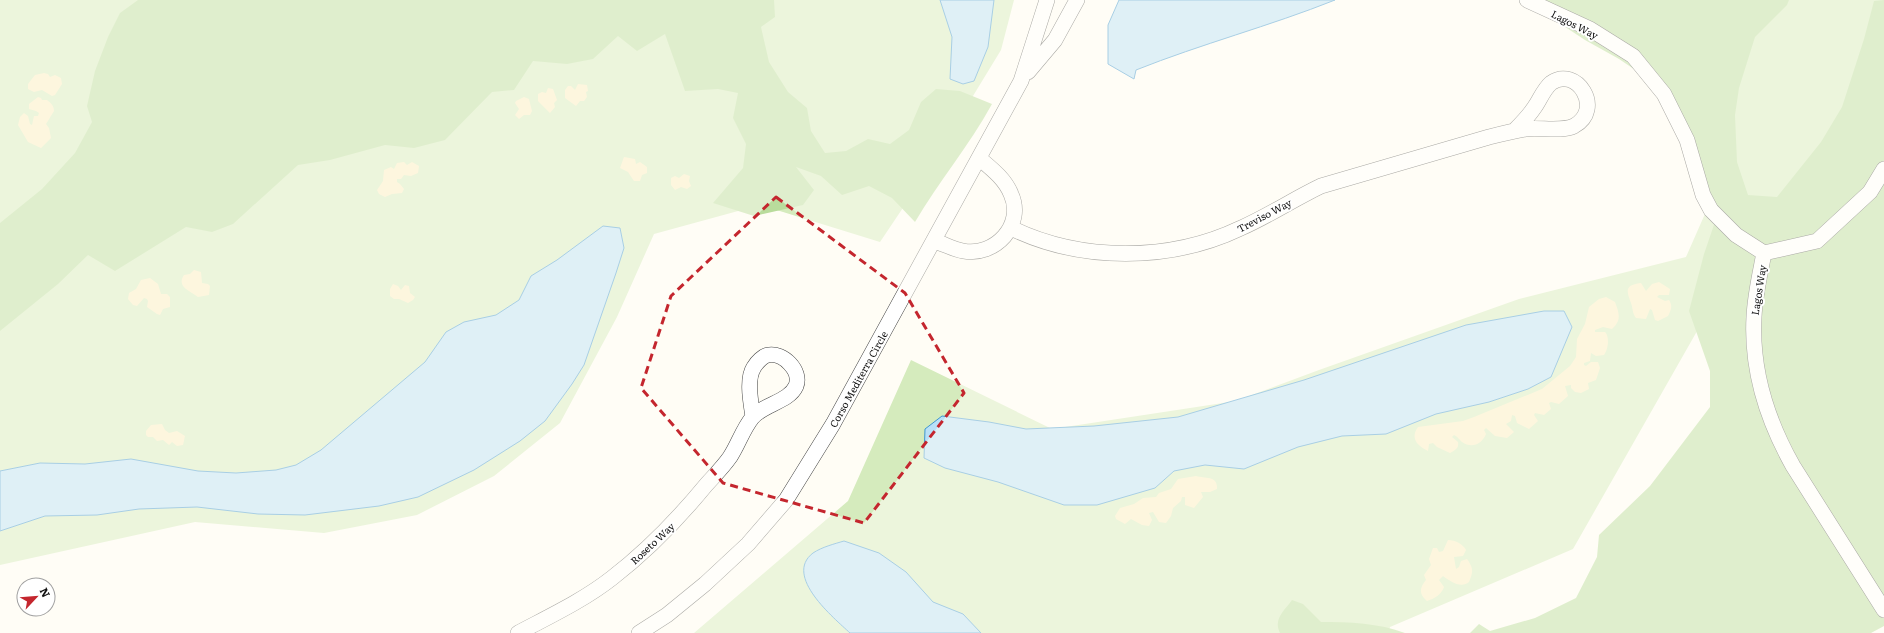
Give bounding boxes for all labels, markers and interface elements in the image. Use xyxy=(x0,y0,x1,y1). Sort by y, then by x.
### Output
street label: Lagos Way xyxy=(1549,6,1601,42)
street label: Treviso Way xyxy=(1234,194,1294,236)
street label: Lagos Way xyxy=(1747,264,1769,316)
street label: Corso Mediterra Circle xyxy=(825,328,891,430)
street label: Roseto Way xyxy=(627,518,678,567)
north arrow xyxy=(16,577,56,617)
text: N xyxy=(37,585,55,600)

